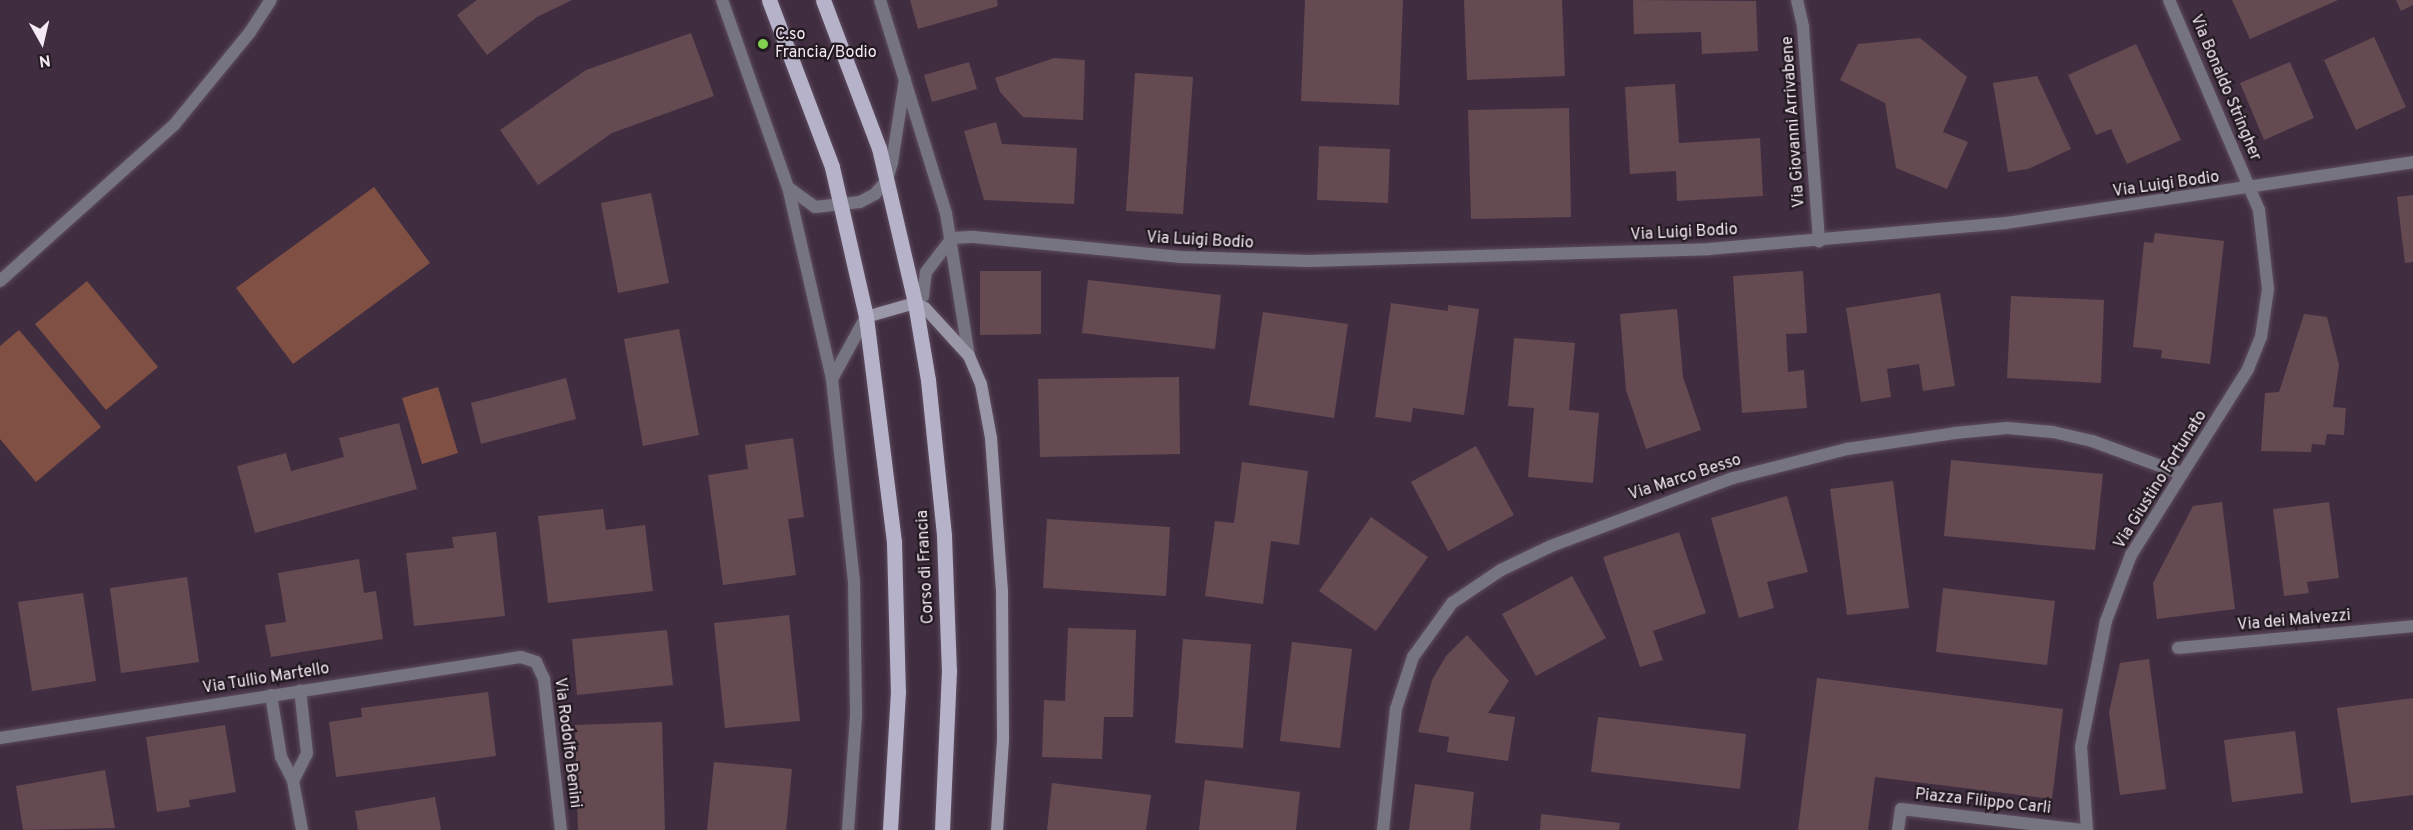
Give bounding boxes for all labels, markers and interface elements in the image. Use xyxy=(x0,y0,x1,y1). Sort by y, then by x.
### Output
north arrow xyxy=(12,12,72,72)
street label: Via Bonaldo Stringher xyxy=(2185,12,2265,164)
place label: C.so Francia/Bodio xyxy=(775,25,877,63)
street label: Via Giovanni Arrivabene xyxy=(1778,35,1810,209)
marker: C.so Francia/Bodio xyxy=(756,37,770,51)
text: N xyxy=(37,49,52,71)
street label: Via Luigi Bodio xyxy=(2112,168,2220,202)
street label: Via Luigi Bodio xyxy=(1630,221,1738,245)
street label: Via Luigi Bodio xyxy=(1146,229,1254,253)
street label: Via Giustino Fortunato xyxy=(2111,407,2211,553)
street label: Via Marco Besso xyxy=(1626,451,1744,505)
street label: Corso di Francia xyxy=(913,509,939,625)
street label: Via dei Malvezzi xyxy=(2236,606,2352,636)
street label: Via Tullio Martello xyxy=(201,659,331,699)
street label: Via Rodolfo Benini xyxy=(549,677,585,809)
street label: Piazza Filippo Carli xyxy=(1914,785,2052,819)

